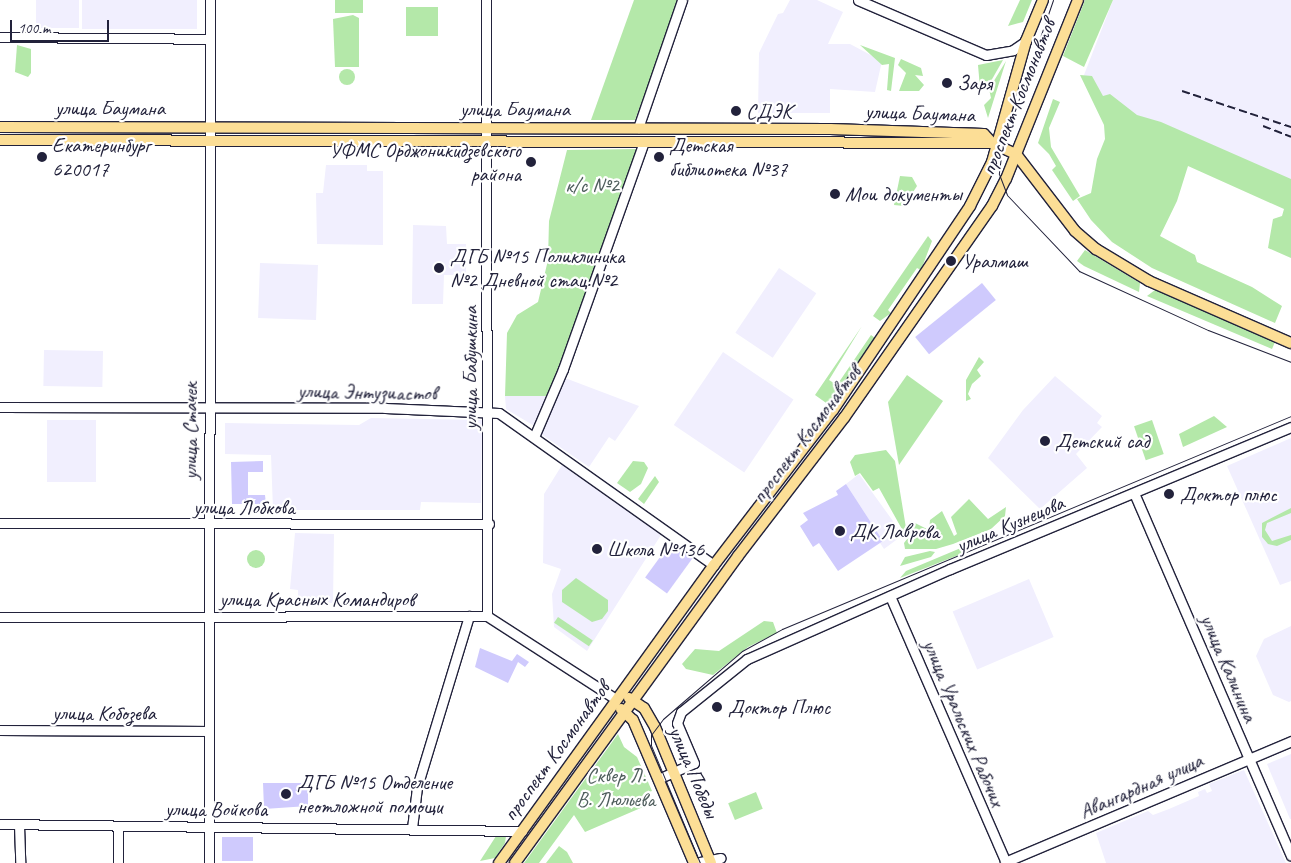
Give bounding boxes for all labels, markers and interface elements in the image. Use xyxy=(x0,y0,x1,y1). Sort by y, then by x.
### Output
scale bar xyxy=(12,10,111,42)
street label: проспект Космонавтов xyxy=(975,16,1061,178)
text: 100 m xyxy=(18,19,50,38)
place label: Заря xyxy=(957,70,992,96)
marker: Заря xyxy=(941,77,953,89)
street label: улица Баумана xyxy=(55,95,165,121)
street label: улица Баумана xyxy=(460,96,570,122)
place label: СДЭК xyxy=(746,98,792,124)
street label: улица Баумана xyxy=(865,98,975,128)
marker: СДЭК xyxy=(730,105,742,117)
place label: Екатеринбург 620017 xyxy=(52,132,150,182)
place label: Детская библиотека №37 xyxy=(669,132,787,182)
place label: УФМС Орджоникидзевского района xyxy=(329,137,521,187)
marker: Екатеринбург 620017 xyxy=(36,151,48,163)
marker: Детская библиотека №37 xyxy=(653,151,665,163)
marker: УФМС Орджоникидзевского района xyxy=(525,156,537,168)
park label: к/с №2 xyxy=(565,172,619,198)
place label: Мои документы xyxy=(845,181,962,207)
marker: Мои документы xyxy=(829,188,841,200)
place label: ДГБ №15 Поликлиника №2 Дневной стац.№2 xyxy=(450,243,624,293)
place label: Уралмаш xyxy=(962,248,1028,274)
marker: Уралмаш xyxy=(944,254,958,268)
marker: ДГБ №15 Поликлиника №2 Дневной стац.№2 xyxy=(432,261,446,275)
street label: улица Бабушкина xyxy=(457,306,483,430)
street label: проспект Космонавтов xyxy=(746,360,866,508)
street label: улица Энтузиастов xyxy=(296,378,438,406)
street label: улица Стачек xyxy=(177,382,203,480)
place label: Детский сад xyxy=(1055,428,1149,454)
marker: Детский сад xyxy=(1039,435,1051,447)
place label: Доктор плюс xyxy=(1180,481,1276,507)
marker: Доктор плюс xyxy=(1162,487,1176,501)
street label: улица Кузнецова xyxy=(952,490,1068,558)
street label: улица Лобкова xyxy=(193,494,295,520)
place label: ДК Лаврова xyxy=(850,518,939,544)
marker: ДК Лаврова xyxy=(834,525,846,537)
place label: Школа №136 xyxy=(607,536,704,562)
marker: Школа №136 xyxy=(591,543,603,555)
street label: улица Красных Командиров xyxy=(221,586,413,612)
street label: улица Калинина xyxy=(1195,610,1263,726)
street label: улица Уральских Рабочих xyxy=(918,637,1010,809)
street label: проспект Космонавтов xyxy=(497,677,615,825)
place label: Доктор Плюс xyxy=(728,694,830,720)
street label: улица Кобозева xyxy=(51,700,157,726)
marker: Доктор Плюс xyxy=(710,700,724,714)
street label: улица Победы xyxy=(664,723,724,821)
street label: Авангардная улица xyxy=(1075,747,1207,825)
park label: Сквер Л. В. Люльева xyxy=(577,762,655,812)
place label: ДГБ №15 Отделение неотложной помощи xyxy=(297,769,452,819)
marker: ДГБ №15 Отделение неотложной помощи xyxy=(279,787,293,801)
street label: улица Войкова xyxy=(165,796,267,822)

